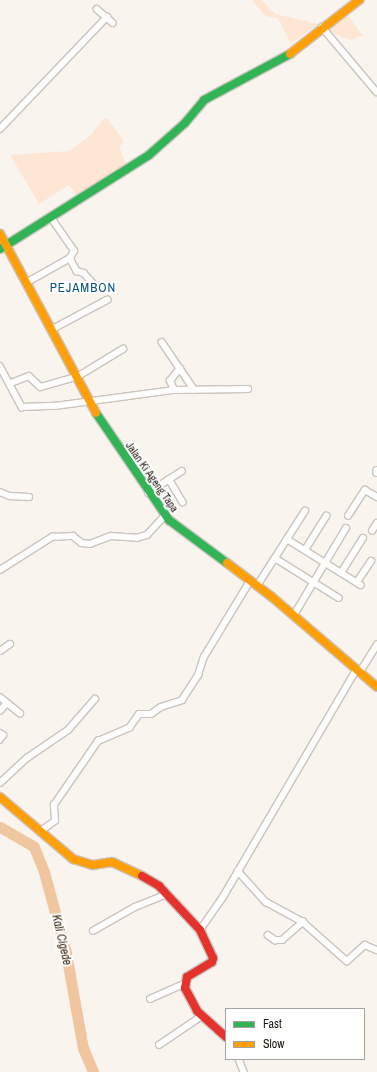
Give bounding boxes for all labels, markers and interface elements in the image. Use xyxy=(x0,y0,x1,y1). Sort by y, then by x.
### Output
district label: PEJAMBON xyxy=(50,280,116,296)
street label: Jalan Ki Ageng Tapa xyxy=(123,439,181,515)
water label: Kali Cigede xyxy=(48,913,74,967)
legend xyxy=(225,1008,365,1060)
text: Fast xyxy=(263,1016,282,1032)
text: Slow xyxy=(263,1036,284,1052)

